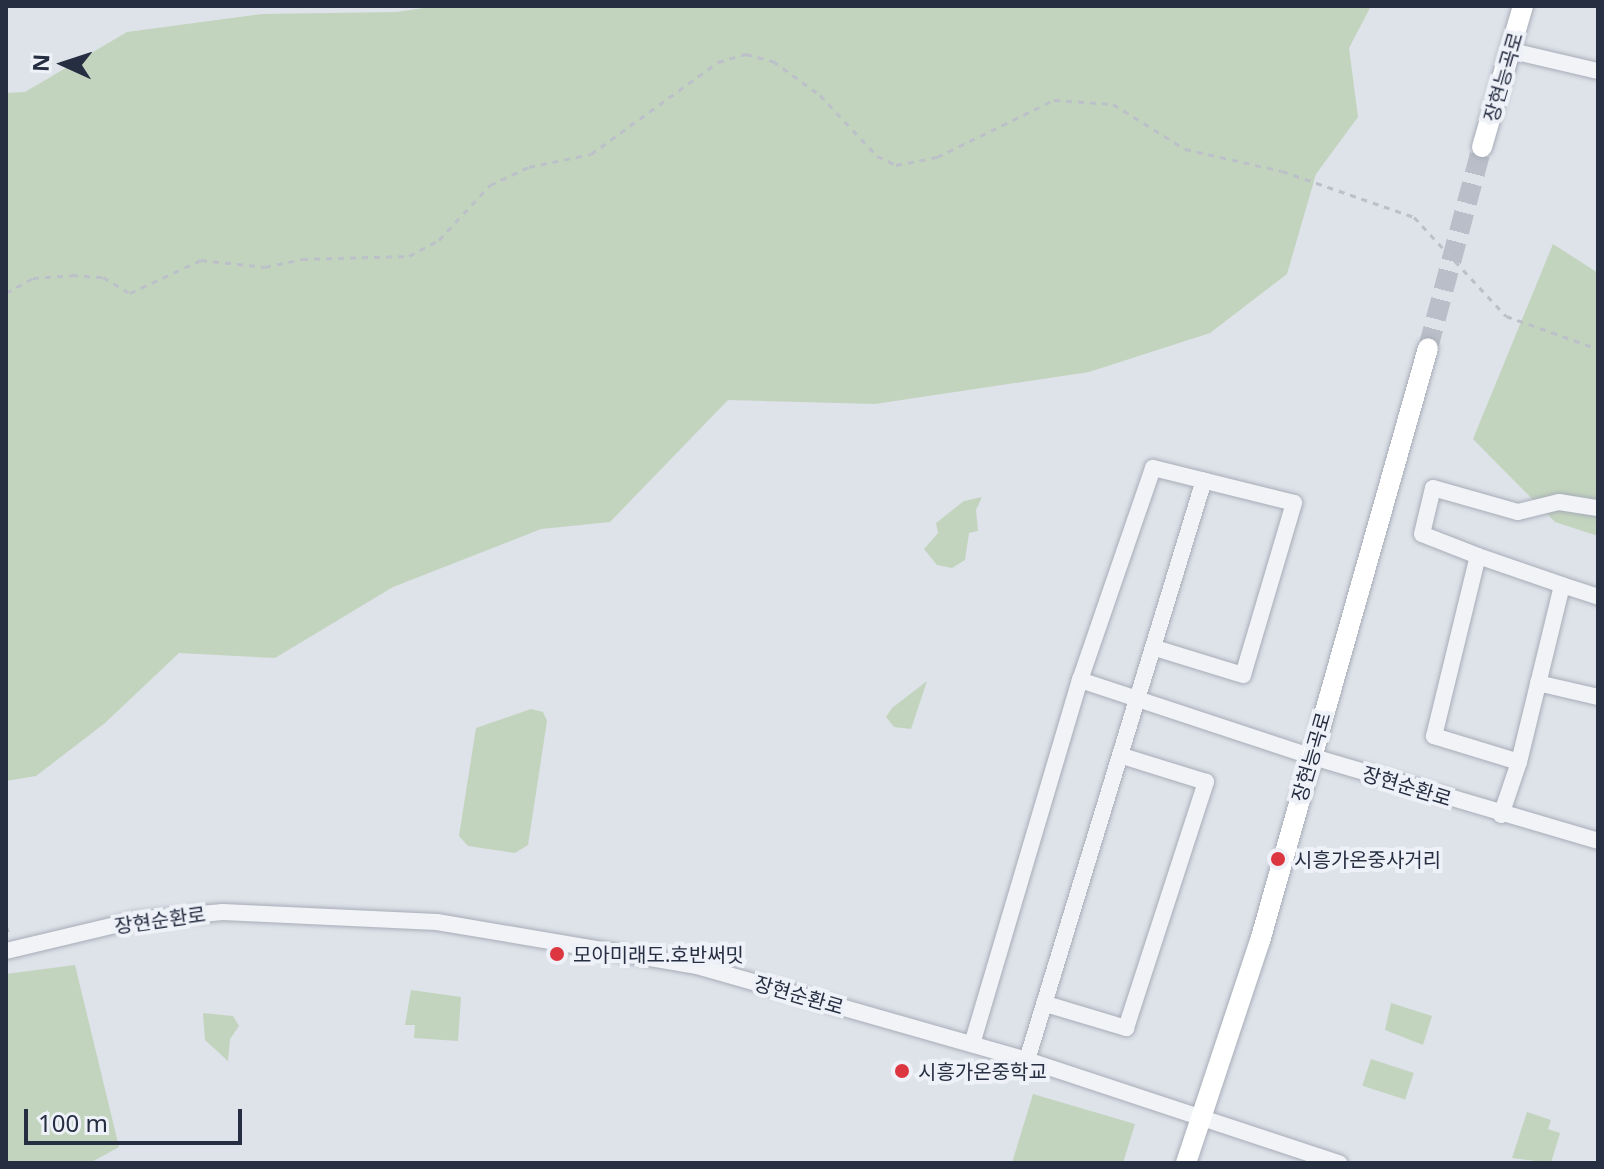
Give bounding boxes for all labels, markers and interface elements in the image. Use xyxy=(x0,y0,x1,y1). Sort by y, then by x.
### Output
north arrow xyxy=(24,24,104,104)
street label: 장현능곡로 xyxy=(1479,29,1527,125)
text: N xyxy=(25,53,55,72)
street label: 장현능곡로 xyxy=(1287,709,1335,805)
street label: 장현순환로 xyxy=(1360,761,1454,811)
place label: 시흥가온중사거리 xyxy=(1294,847,1441,871)
marker: 시흥가온중사거리 xyxy=(1269,850,1287,868)
street label: 장현순환로 xyxy=(113,902,207,938)
place label: 모아미래도.호반써밋 xyxy=(573,942,744,966)
marker: 모아미래도.호반써밋 xyxy=(548,945,566,963)
street label: 장현순환로 xyxy=(751,971,847,1019)
place label: 시흥가온중학교 xyxy=(918,1059,1047,1083)
marker: 시흥가온중학교 xyxy=(893,1062,911,1080)
scale bar xyxy=(28,1093,246,1143)
text: 100 m xyxy=(38,1106,108,1139)

